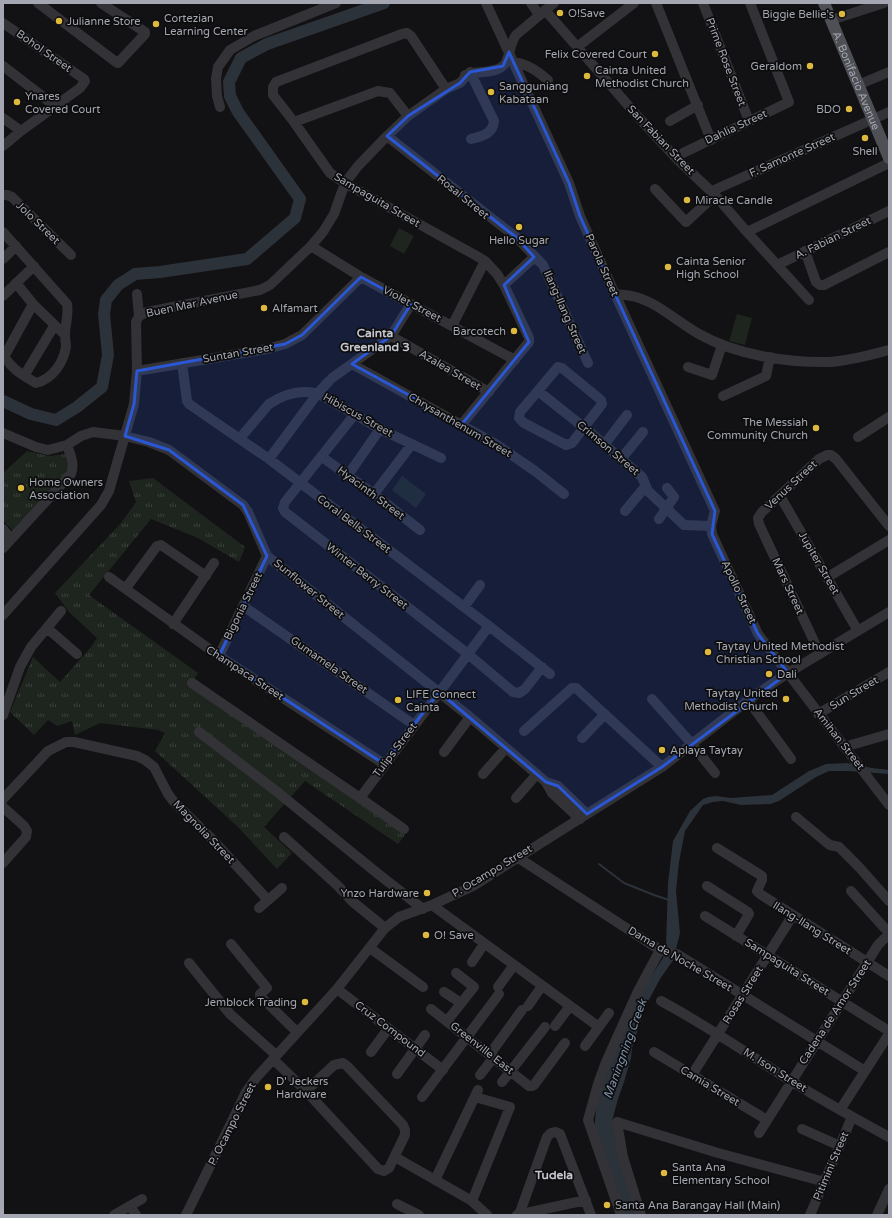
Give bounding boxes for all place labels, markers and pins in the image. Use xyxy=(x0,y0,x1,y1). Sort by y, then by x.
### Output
place label: O!Save xyxy=(568,7,605,20)
marker: O!Save xyxy=(555,8,565,18)
place label: Biggie Bellie’s xyxy=(762,8,834,21)
marker: Biggie Bellie’s xyxy=(837,9,847,19)
place label: Cortezian Learning Center xyxy=(164,12,249,38)
place label: Julianne Store xyxy=(67,15,141,28)
marker: Julianne Store xyxy=(54,16,64,26)
marker: Cortezian Learning Center xyxy=(151,19,161,29)
place label: Felix Covered Court xyxy=(545,48,647,61)
marker: Felix Covered Court xyxy=(650,49,660,59)
place label: Geraldom xyxy=(751,60,802,73)
marker: Geraldom xyxy=(805,61,815,71)
place label: Cainta United Methodist Church xyxy=(595,64,689,90)
marker: Cainta United Methodist Church xyxy=(582,71,592,81)
place label: Sangguniang Kabataan xyxy=(499,80,569,106)
marker: Sangguniang Kabataan xyxy=(486,87,496,97)
place label: Ynares Covered Court xyxy=(25,90,100,116)
marker: Ynares Covered Court xyxy=(12,97,22,107)
place label: BDO xyxy=(816,103,841,116)
marker: BDO xyxy=(844,104,854,114)
marker: Shell xyxy=(860,133,870,143)
place label: Shell xyxy=(852,145,878,158)
place label: Miracle Candle xyxy=(695,194,773,207)
marker: Miracle Candle xyxy=(682,195,692,205)
marker: Hello Sugar xyxy=(514,222,524,232)
place label: Hello Sugar xyxy=(489,234,550,247)
place label: Cainta Senior High School xyxy=(676,255,747,281)
marker: Cainta Senior High School xyxy=(663,262,673,272)
place label: Alfamart xyxy=(272,302,318,315)
marker: Alfamart xyxy=(259,303,269,313)
place label: Barcotech xyxy=(453,325,506,338)
marker: Barcotech xyxy=(509,326,519,336)
place label: The Messiah Community Church xyxy=(707,416,808,442)
marker: The Messiah Community Church xyxy=(811,423,821,433)
place label: Home Owners Association xyxy=(29,476,103,502)
marker: Home Owners Association xyxy=(16,483,26,493)
place label: Taytay United Methodist Christian School xyxy=(716,640,844,666)
marker: Taytay United Methodist Christian School xyxy=(703,647,713,657)
place label: Dali xyxy=(777,668,797,681)
marker: Dali xyxy=(764,669,774,679)
place label: Taytay United Methodist Church xyxy=(684,687,778,713)
place label: LIFE Connect Cainta xyxy=(406,688,476,714)
marker: Taytay United Methodist Church xyxy=(781,694,791,704)
marker: LIFE Connect Cainta xyxy=(393,695,403,705)
place label: Aplaya Taytay xyxy=(670,744,743,757)
marker: Aplaya Taytay xyxy=(657,745,667,755)
place label: Ynzo Hardware xyxy=(340,887,419,900)
marker: Ynzo Hardware xyxy=(422,888,432,898)
place label: O! Save xyxy=(434,929,474,942)
marker: O! Save xyxy=(421,930,431,940)
place label: Jemblock Trading xyxy=(205,996,297,1009)
marker: Jemblock Trading xyxy=(300,997,310,1007)
place label: D' Jeckers Hardware xyxy=(276,1075,328,1101)
marker: D' Jeckers Hardware xyxy=(263,1082,273,1092)
place label: Santa Ana Elementary School xyxy=(672,1161,770,1187)
marker: Santa Ana Elementary School xyxy=(659,1168,669,1178)
place label: Santa Ana Barangay Hall (Main) xyxy=(615,1199,780,1212)
marker: Santa Ana Barangay Hall (Main) xyxy=(602,1200,612,1210)

